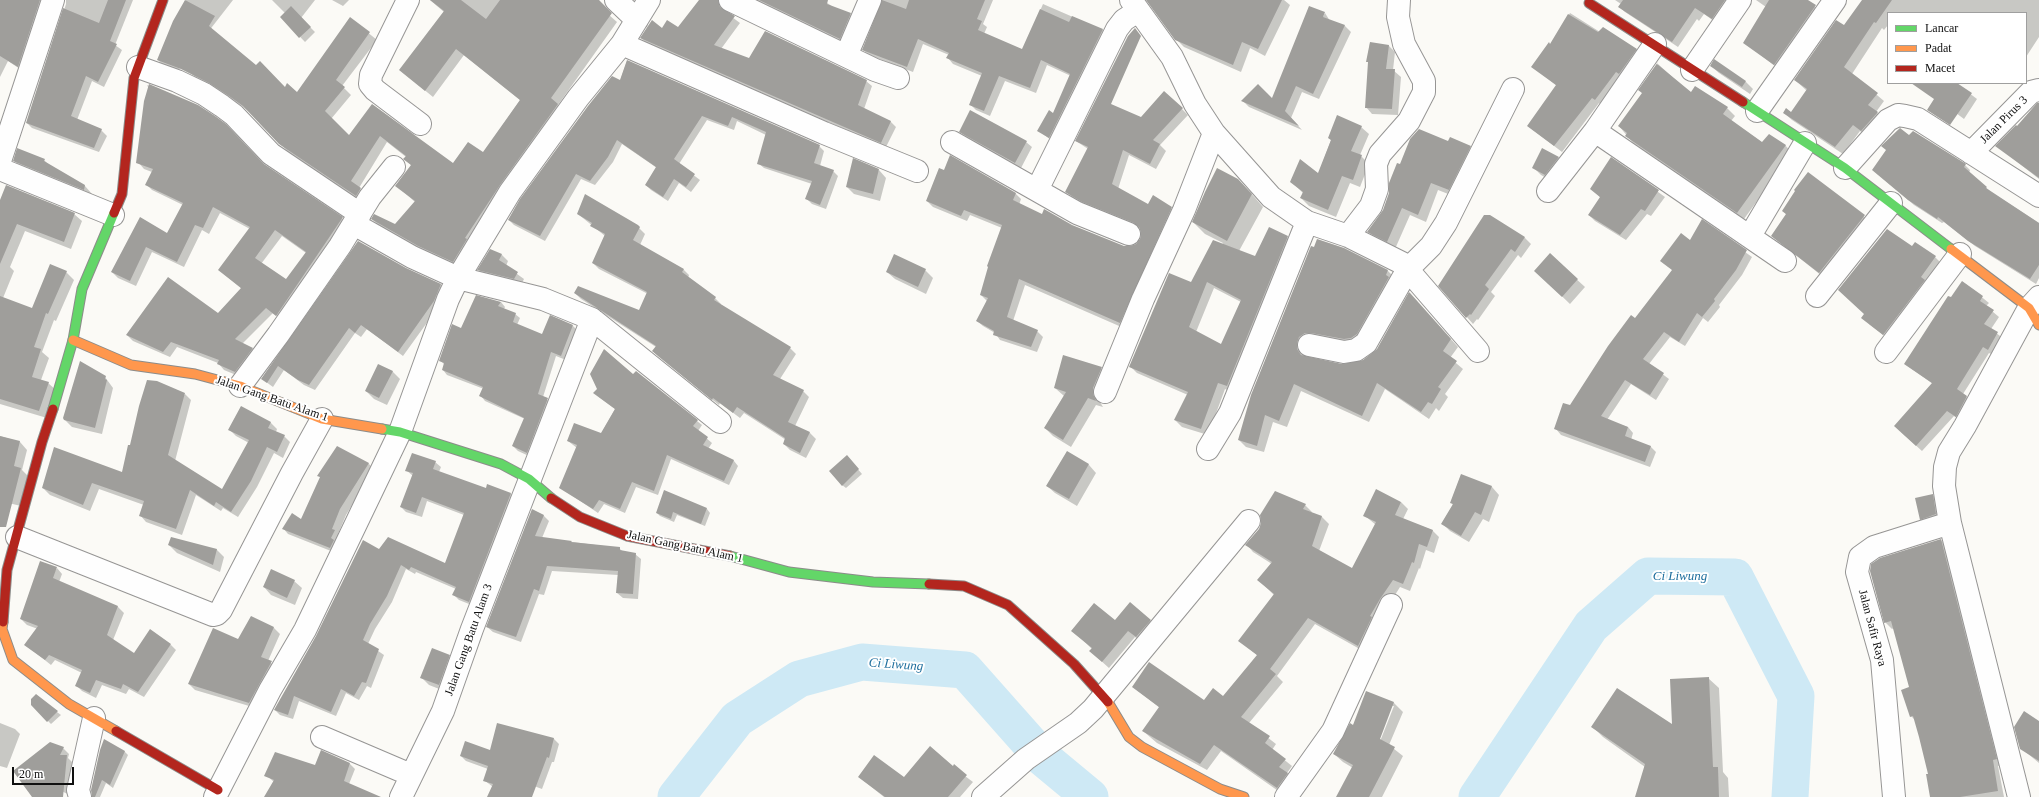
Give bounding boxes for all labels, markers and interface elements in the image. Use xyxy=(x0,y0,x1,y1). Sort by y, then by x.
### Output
legend xyxy=(1887,12,2027,84)
text: Lancar xyxy=(1925,21,1958,35)
text: Padat xyxy=(1925,41,1952,55)
text: Macet xyxy=(1925,61,1955,75)
street label: Jalan Pirus 3 xyxy=(1977,93,2031,147)
street label: Jalan Gang Batu Alam 1 xyxy=(214,373,330,425)
street label: Jalan Gang Batu Alam 1 xyxy=(626,528,744,566)
water label: Ci Liwung xyxy=(1653,569,1707,585)
street label: Jalan Gang Batu Alam 3 xyxy=(442,582,496,698)
street label: Jalan Safir Raya xyxy=(1855,588,1889,668)
water label: Ci Liwung xyxy=(868,655,924,675)
scale bar xyxy=(14,759,76,785)
text: 20 m xyxy=(19,767,43,781)

